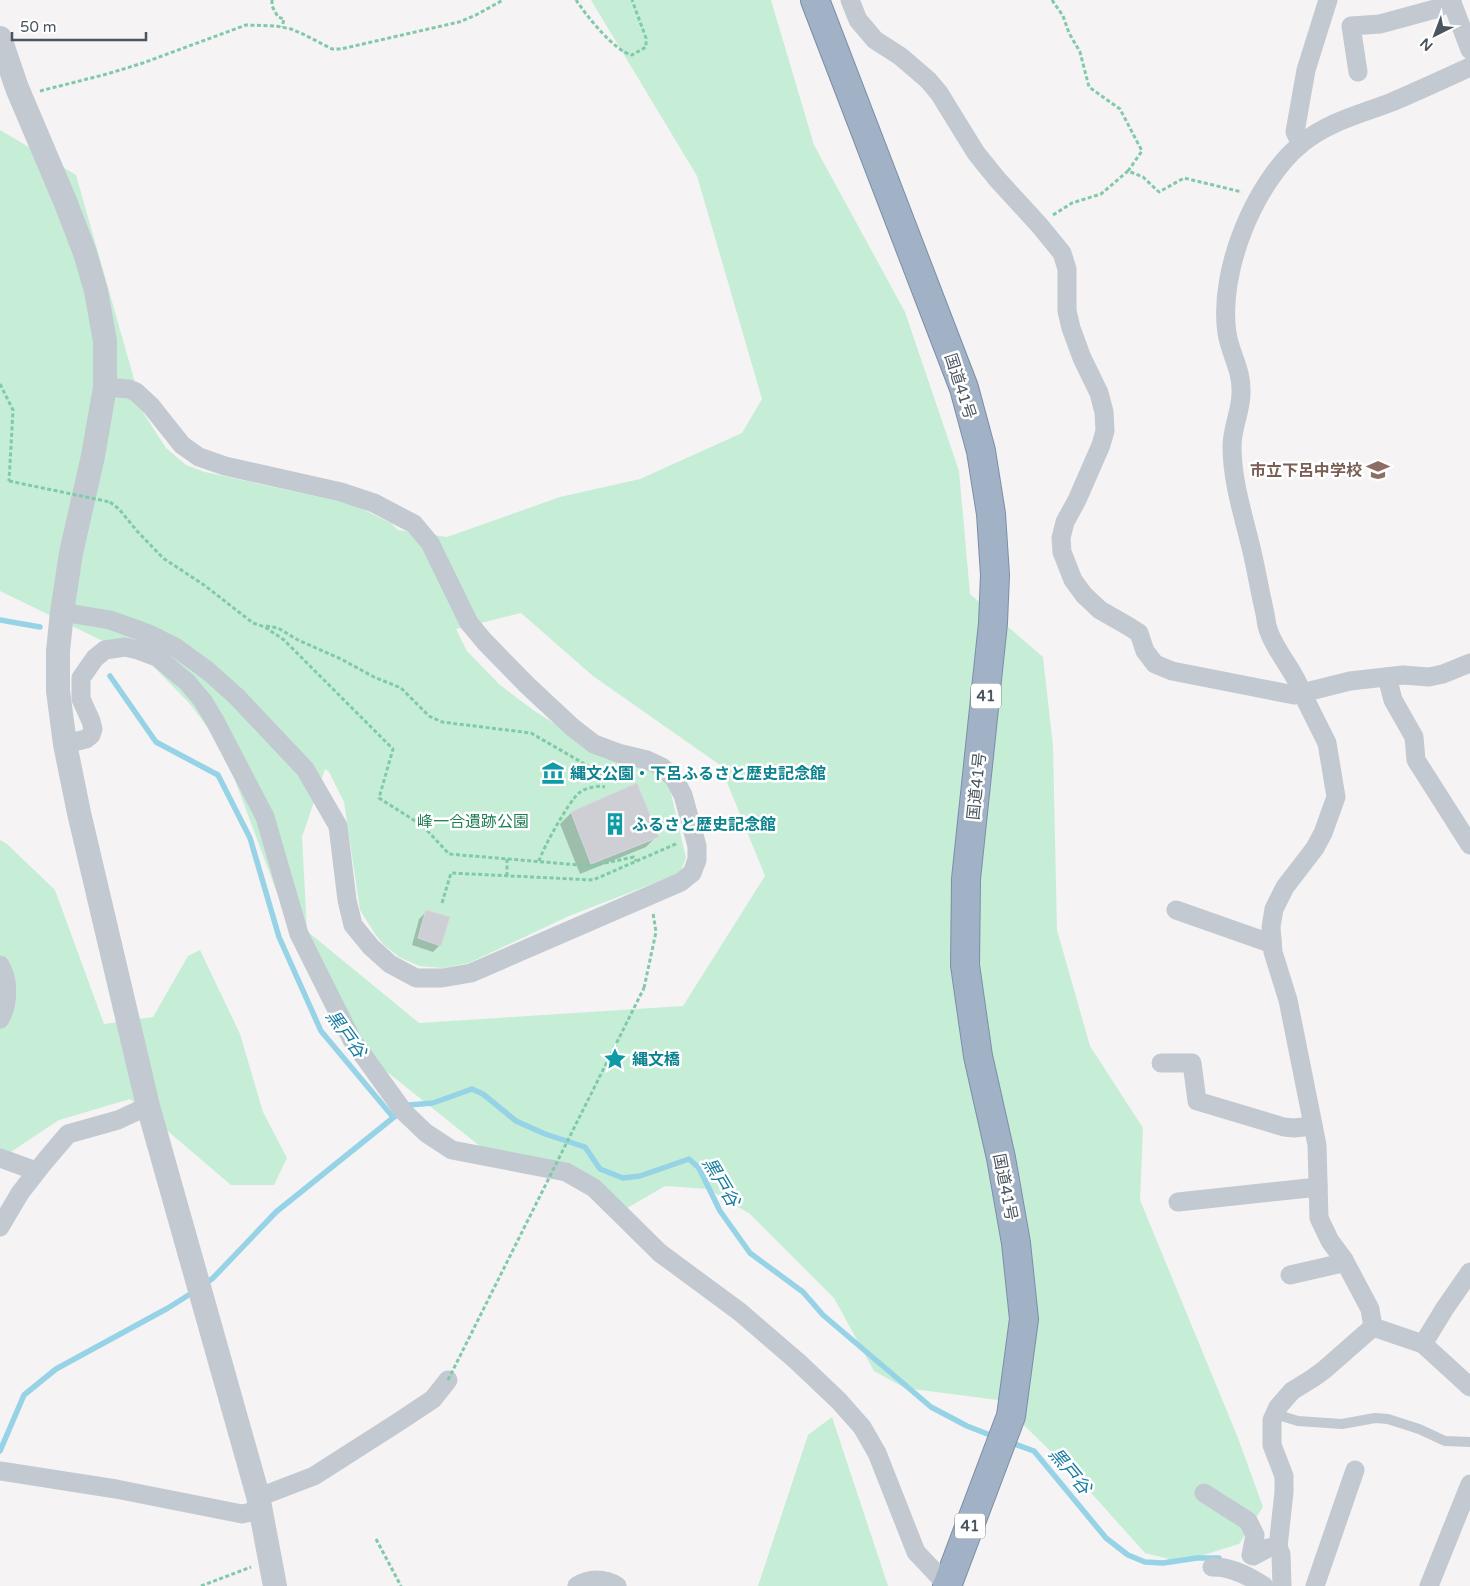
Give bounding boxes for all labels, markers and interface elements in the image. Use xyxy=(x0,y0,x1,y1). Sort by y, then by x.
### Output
scale bar xyxy=(12,10,146,42)
north arrow xyxy=(1410,10,1460,60)
text: 50 m xyxy=(20,18,57,36)
text: N xyxy=(1417,34,1437,54)
street label: 国道41号 xyxy=(940,351,980,422)
school or university icon: 市立下呂中学校 xyxy=(1365,457,1391,483)
place label: 市立下呂中学校 xyxy=(1250,461,1362,481)
road number: 41 xyxy=(971,684,1001,708)
street label: 国道41号 xyxy=(963,751,990,821)
museum icon: 縄文公園・下呂ふるさと歴史記念館 xyxy=(540,760,566,786)
place label: 縄文公園・下呂ふるさと歴史記念館 xyxy=(570,764,826,784)
building icon: ふるさと歴史記念館 xyxy=(602,811,628,837)
park label: 峰一合遺跡公園 xyxy=(417,812,529,832)
place label: ふるさと歴史記念館 xyxy=(632,815,776,835)
water label: 黒戸谷 xyxy=(321,1006,372,1064)
place icon: 縄文橋 xyxy=(602,1046,628,1072)
place label: 縄文橋 xyxy=(632,1050,680,1070)
street label: 国道41号 xyxy=(989,1152,1021,1223)
water label: 黒戸谷 xyxy=(698,1153,745,1213)
water label: 黒戸谷 xyxy=(1044,1443,1097,1500)
road number: 41 xyxy=(955,1514,985,1538)

